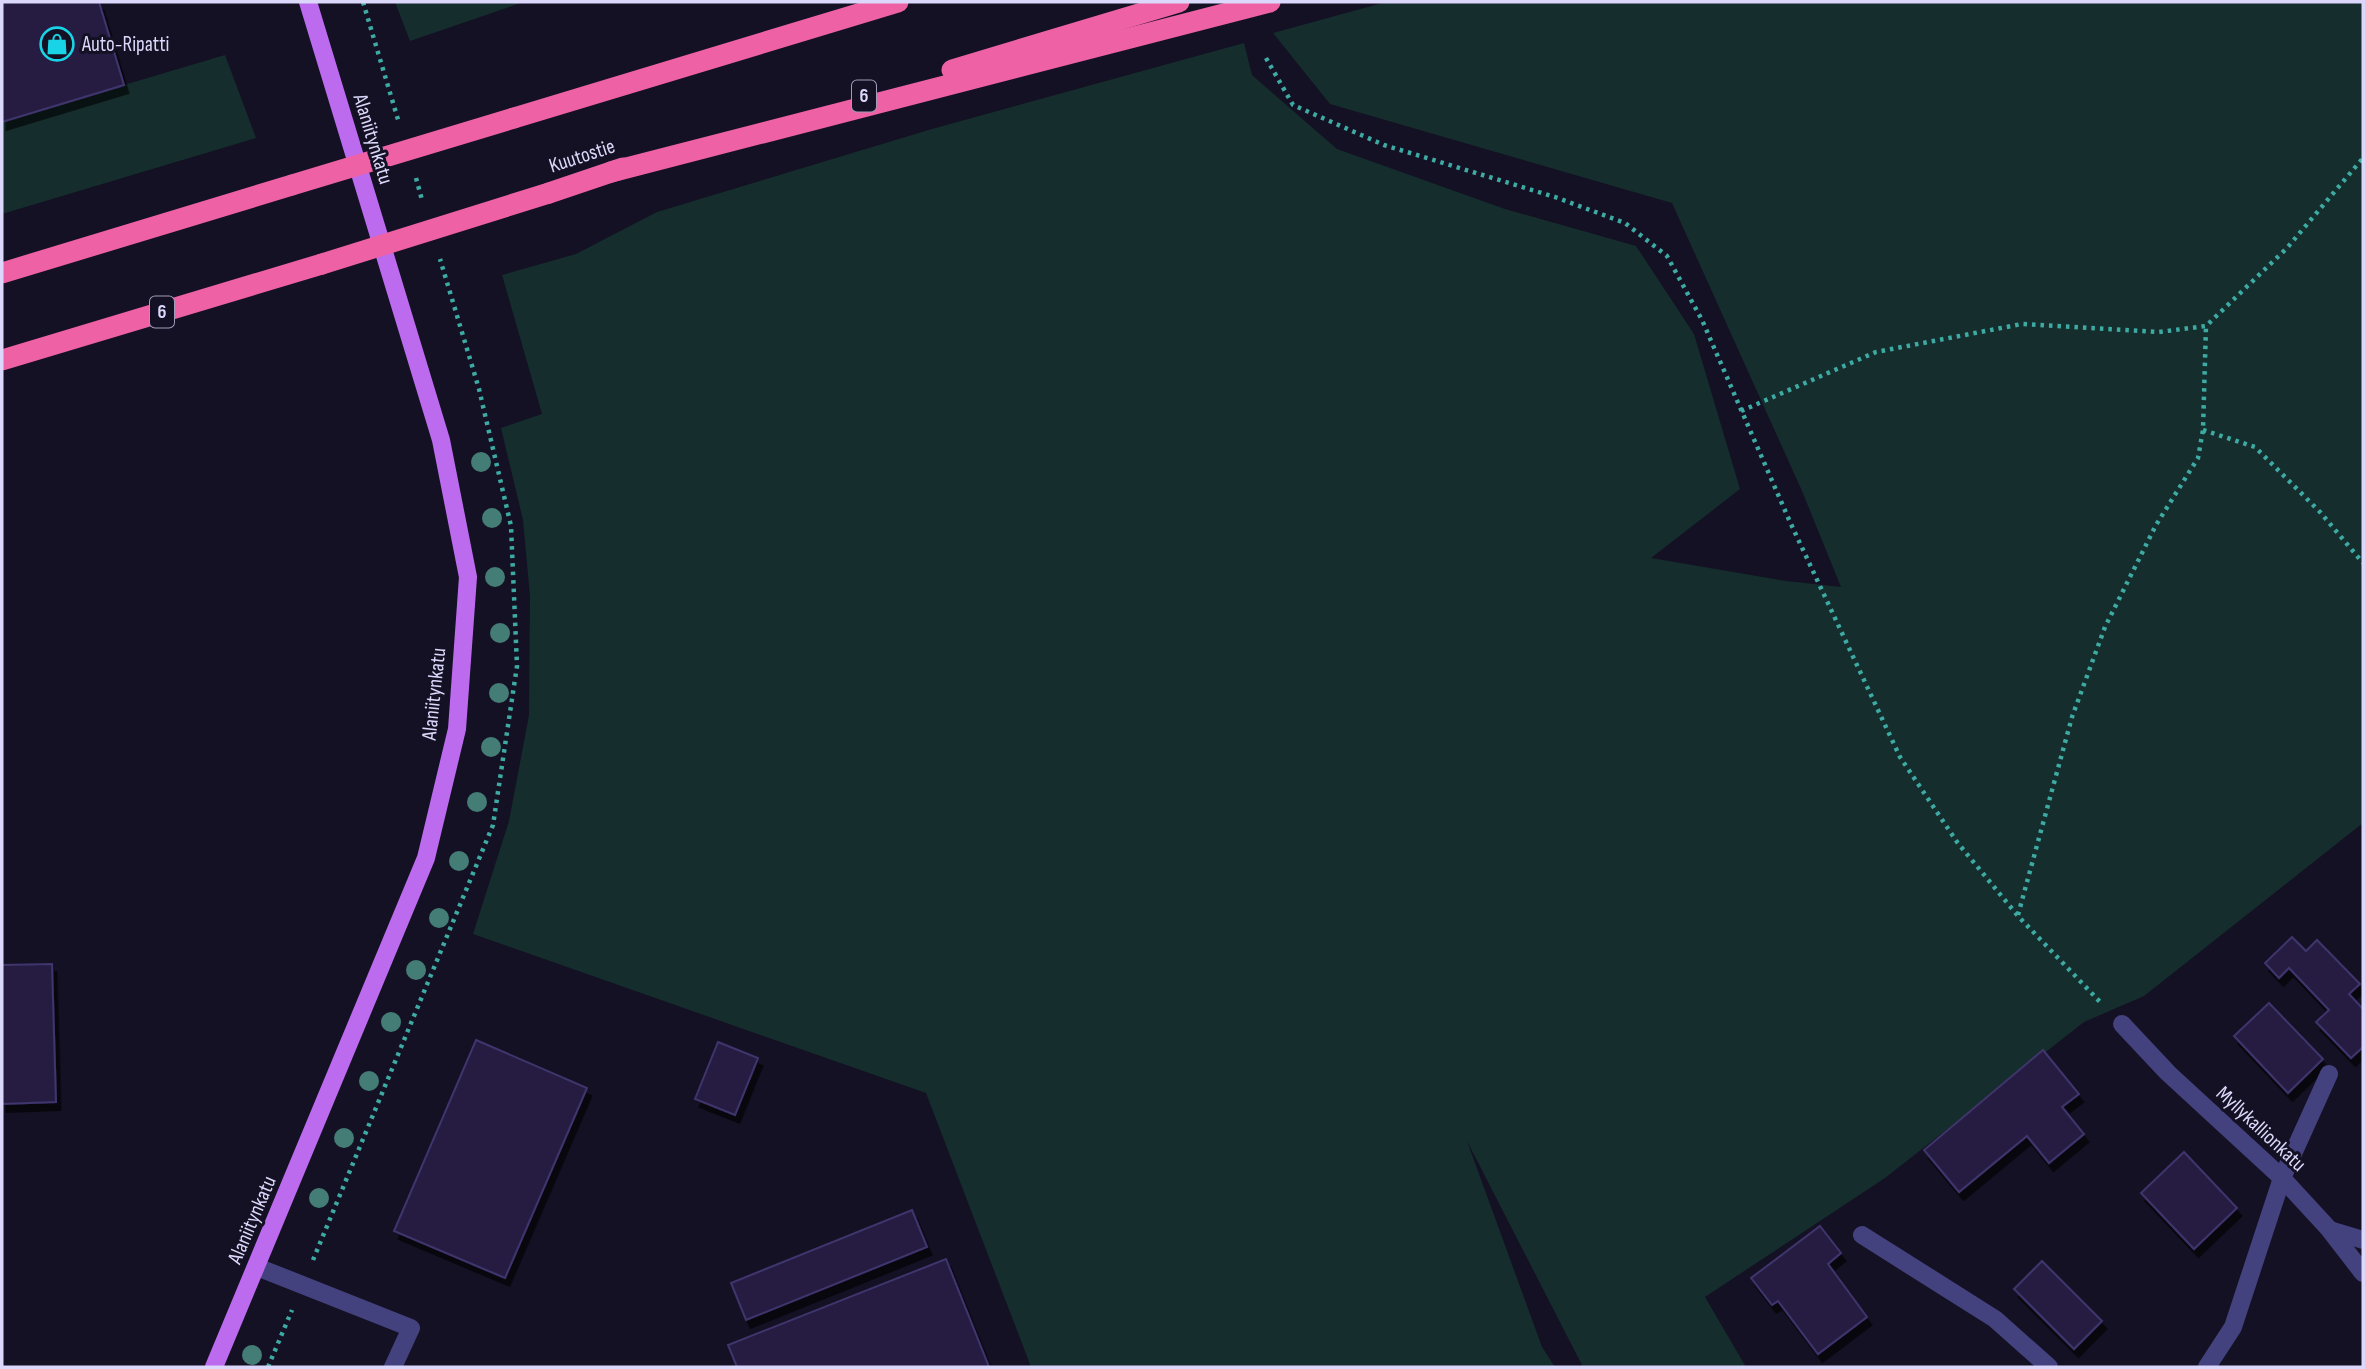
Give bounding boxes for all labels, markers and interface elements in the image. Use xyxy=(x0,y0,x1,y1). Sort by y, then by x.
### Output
shop icon: Auto-Ripatti xyxy=(38,25,76,63)
place label: Auto-Ripatti xyxy=(81,32,170,57)
road number: 6 xyxy=(852,80,876,111)
street label: Alaniitynkatu xyxy=(347,90,399,187)
street label: Kuutostie xyxy=(546,134,618,178)
road number: 6 xyxy=(150,296,174,328)
street label: Alaniitynkatu xyxy=(417,647,451,742)
street label: Myllykallionkatu xyxy=(2211,1081,2311,1177)
street label: Alaniitynkatu xyxy=(222,1172,282,1269)

